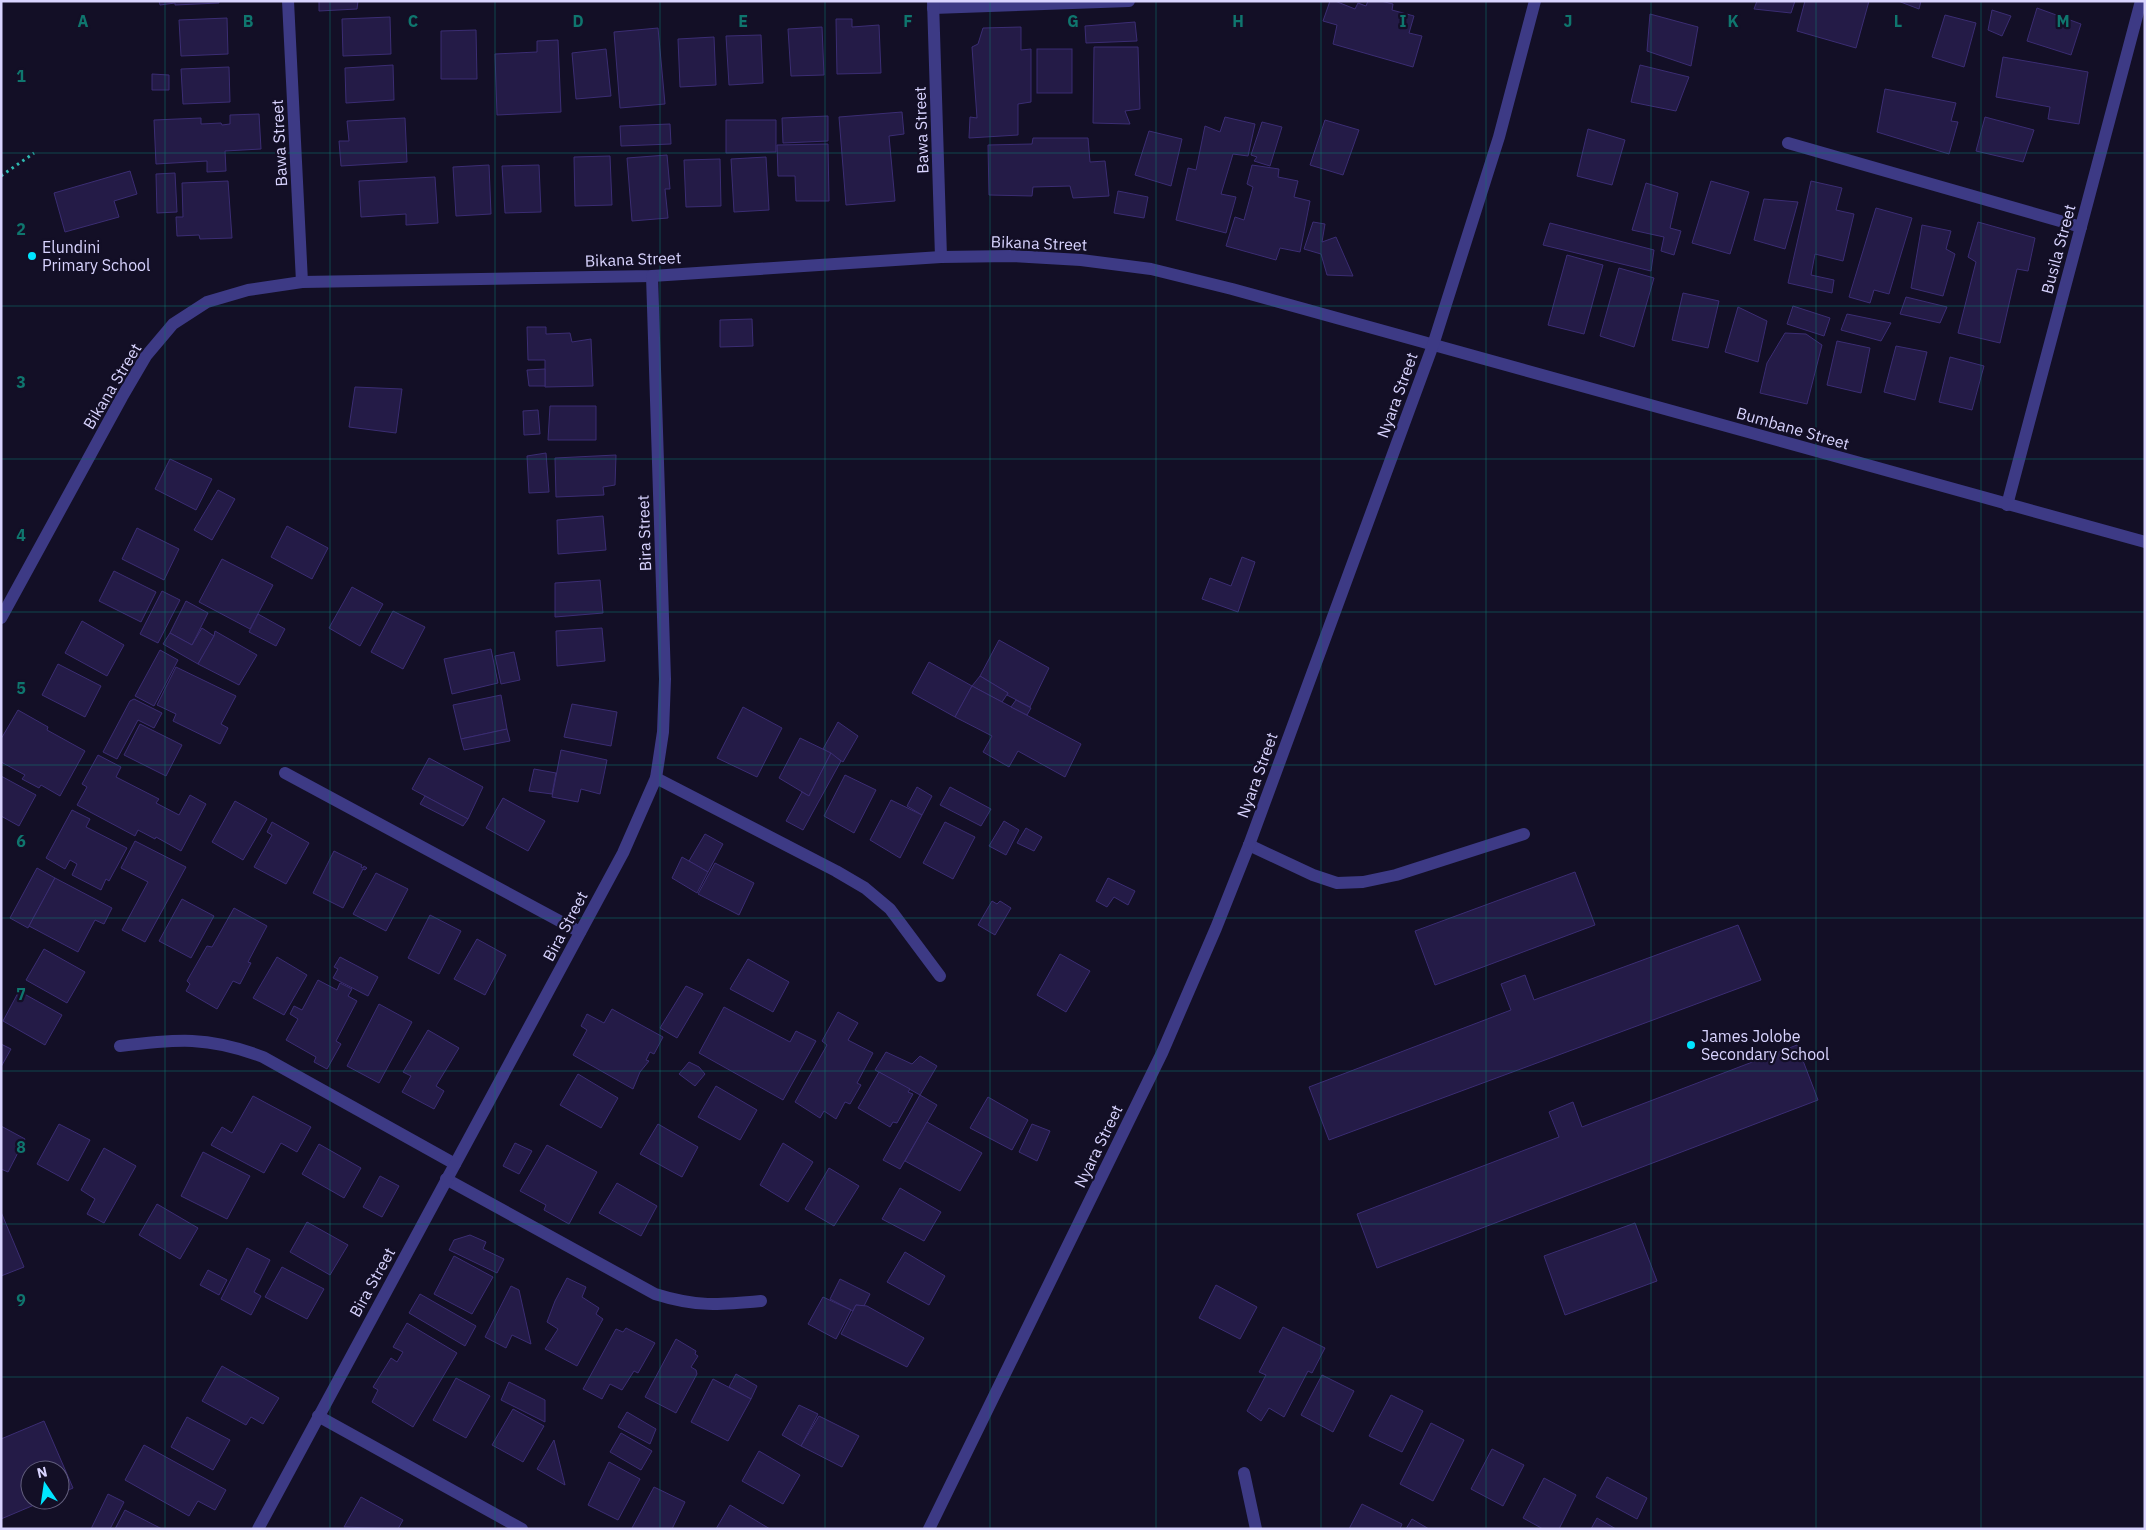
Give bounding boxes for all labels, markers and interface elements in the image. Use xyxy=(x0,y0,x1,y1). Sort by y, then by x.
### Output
text: A xyxy=(78,11,89,31)
text: B xyxy=(243,11,254,31)
text: C xyxy=(408,11,418,31)
text: D xyxy=(572,11,584,31)
text: E xyxy=(738,11,748,31)
text: F xyxy=(903,11,913,31)
text: G xyxy=(1067,11,1079,31)
text: H xyxy=(1232,11,1244,31)
text: I xyxy=(1400,11,1407,31)
text: J xyxy=(1564,11,1572,31)
text: K xyxy=(1727,11,1739,31)
text: L xyxy=(1894,11,1902,31)
text: M xyxy=(2056,11,2070,31)
text: 1 xyxy=(16,66,26,86)
street label: Bawa Street xyxy=(909,86,933,174)
street label: Bawa Street xyxy=(267,99,291,187)
street label: Busila Street xyxy=(2036,202,2080,296)
text: 2 xyxy=(16,219,26,239)
street label: Bikana Street xyxy=(990,231,1088,255)
place label: Elundini Primary School xyxy=(42,237,150,275)
street label: Bikana Street xyxy=(584,247,682,271)
marker: Elundini Primary School xyxy=(26,250,38,262)
street label: Bikana Street xyxy=(79,339,145,433)
street label: Nyara Street xyxy=(1372,349,1422,441)
text: 3 xyxy=(16,372,26,392)
street label: Bumbane Street xyxy=(1734,402,1852,454)
street label: Bira Street xyxy=(633,494,655,572)
text: 4 xyxy=(16,525,26,545)
text: 5 xyxy=(16,678,26,698)
street label: Nyara Street xyxy=(1232,729,1282,821)
text: 6 xyxy=(16,831,26,851)
street label: Bira Street xyxy=(538,888,592,964)
text: 7 xyxy=(16,984,26,1004)
place label: James Jolobe Secondary School xyxy=(1701,1026,1829,1064)
marker: James Jolobe Secondary School xyxy=(1685,1039,1697,1051)
street label: Nyara Street xyxy=(1069,1101,1127,1191)
text: 8 xyxy=(16,1137,26,1157)
street label: Bira Street xyxy=(345,1244,399,1320)
text: 9 xyxy=(16,1290,26,1310)
north arrow xyxy=(20,1460,70,1510)
text: N xyxy=(35,1462,49,1482)

